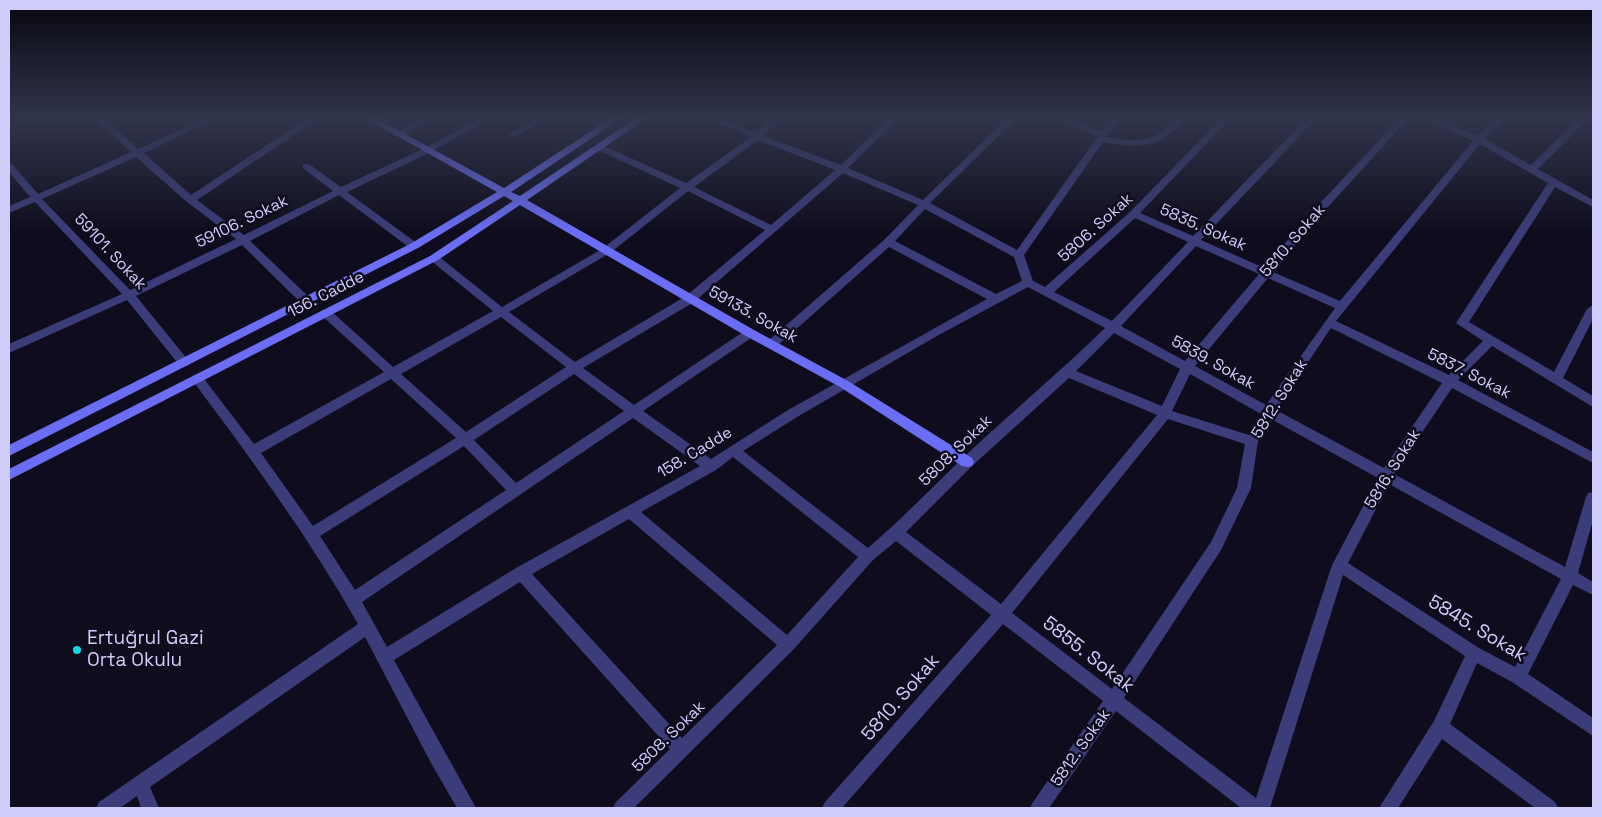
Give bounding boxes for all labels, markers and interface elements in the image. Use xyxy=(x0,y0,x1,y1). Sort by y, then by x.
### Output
street label: 5806. Sokak xyxy=(1055,190,1137,266)
street label: 59106. Sokak xyxy=(193,191,291,253)
street label: 5835. Sokak xyxy=(1157,200,1249,256)
street label: 5810. Sokak xyxy=(1256,201,1330,281)
street label: 59101. Sokak xyxy=(70,210,150,294)
street label: 156. Cadde xyxy=(284,267,368,323)
street label: 59133. Sokak xyxy=(705,282,801,348)
street label: 5839. Sokak xyxy=(1168,332,1258,394)
street label: 5837. Sokak xyxy=(1424,345,1514,403)
street label: 5812. Sokak xyxy=(1248,356,1312,442)
street label: 5808. Sokak xyxy=(916,411,996,491)
street label: 158. Cadde xyxy=(654,423,736,483)
street label: 5816. Sokak xyxy=(1361,426,1425,512)
street label: 5845. Sokak xyxy=(1424,591,1530,667)
street label: 5855. Sokak xyxy=(1038,612,1138,698)
place label: Ertuğrul Gazi Orta Okulu xyxy=(87,628,204,672)
marker: Ertuğrul Gazi Orta Okulu xyxy=(71,644,83,656)
street label: 5810. Sokak xyxy=(857,650,945,746)
street label: 5808. Sokak xyxy=(629,697,709,777)
street label: 5812. Sokak xyxy=(1047,706,1115,790)

